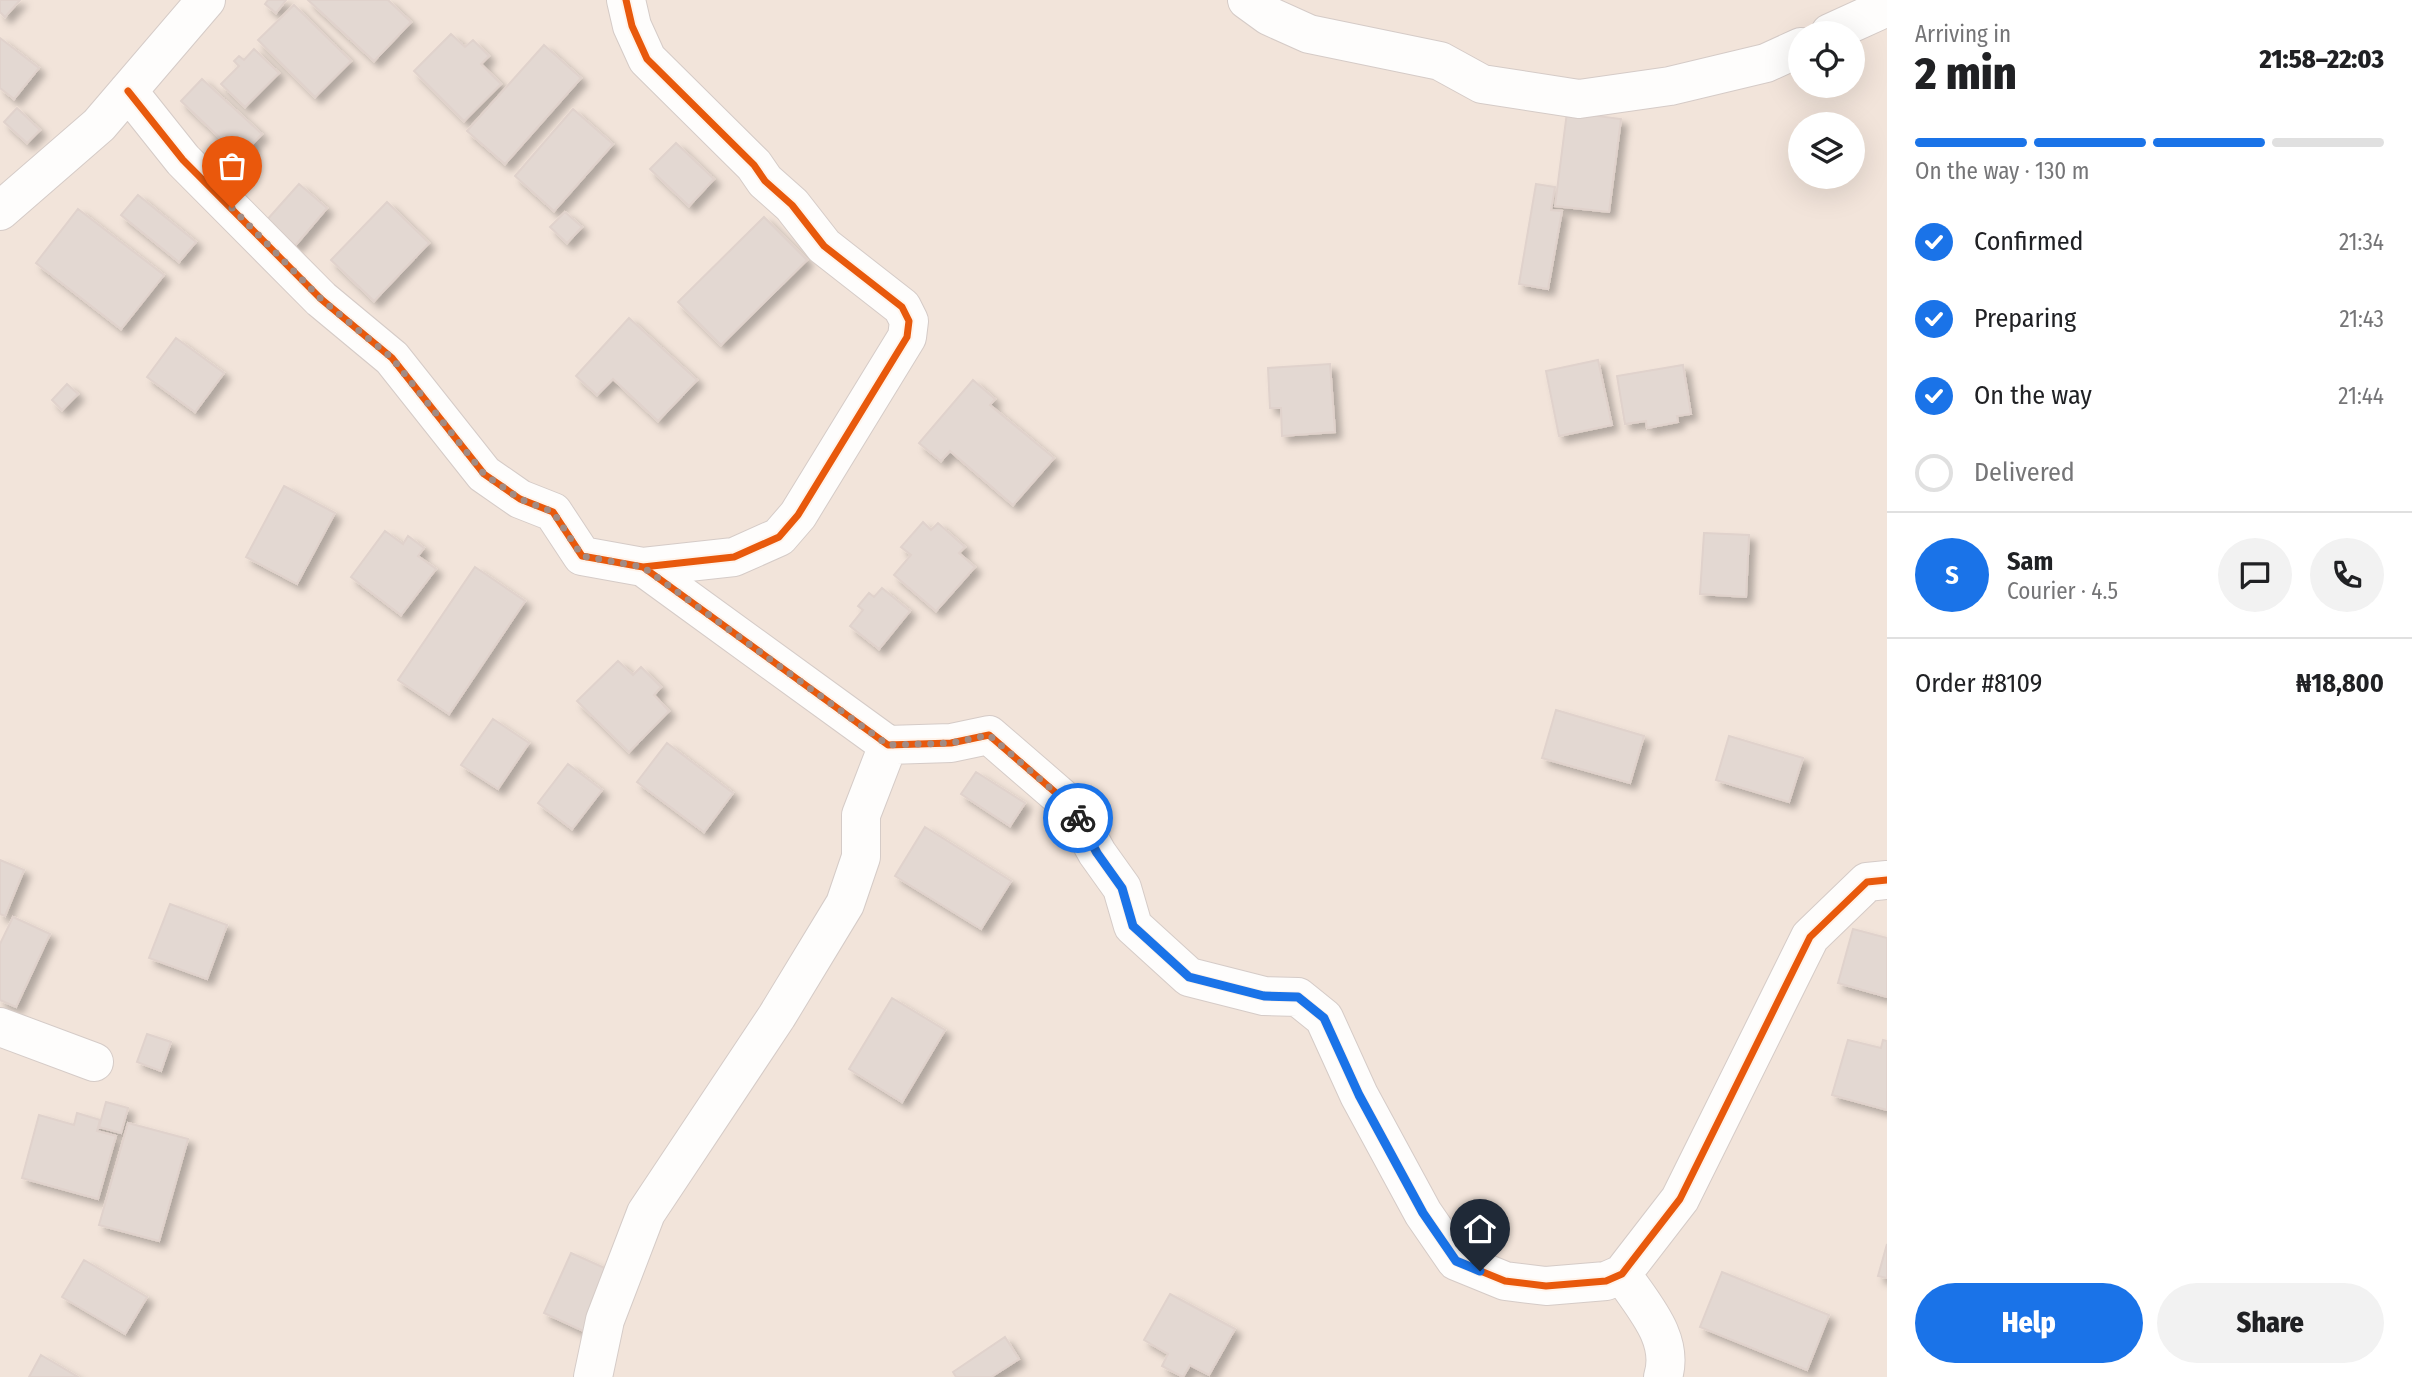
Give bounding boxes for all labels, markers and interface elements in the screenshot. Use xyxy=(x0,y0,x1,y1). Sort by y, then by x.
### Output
text: Arriving in xyxy=(1915,20,2011,48)
map controls xyxy=(1788,21,1865,189)
button: locate xyxy=(1788,21,1865,98)
text: 21:58–22:03 xyxy=(2259,44,2384,75)
text: 2 min xyxy=(1915,46,2017,101)
button: layers xyxy=(1788,112,1865,189)
pin xyxy=(202,136,262,208)
icon: bag xyxy=(213,147,251,185)
text: On the way · 130 m xyxy=(1915,157,2089,185)
icon: check xyxy=(1915,223,1953,261)
text: Confirmed xyxy=(1974,226,2084,257)
text: 21:34 xyxy=(2339,228,2384,256)
icon: check xyxy=(1915,300,1953,338)
text: Preparing xyxy=(1974,303,2076,334)
text: 21:43 xyxy=(2339,305,2384,333)
icon: check xyxy=(1915,377,1953,415)
text: On the way xyxy=(1974,380,2092,411)
text: 21:44 xyxy=(2338,382,2384,410)
text: Delivered xyxy=(1974,457,2075,488)
button: chat xyxy=(2218,538,2292,612)
button: phone xyxy=(2310,538,2384,612)
text: Sam xyxy=(2007,546,2053,577)
text: S xyxy=(1945,560,1959,591)
text: Courier · 4.5 xyxy=(2007,577,2118,605)
text: Order #8109 xyxy=(1915,668,2042,699)
text: ₦18,800 xyxy=(2296,668,2384,699)
courier xyxy=(1043,783,1113,853)
icon: bike xyxy=(1059,799,1097,837)
pin xyxy=(1450,1199,1510,1271)
icon: home xyxy=(1461,1210,1499,1248)
button: Help xyxy=(1915,1283,2143,1363)
button: Share xyxy=(2157,1283,2384,1363)

